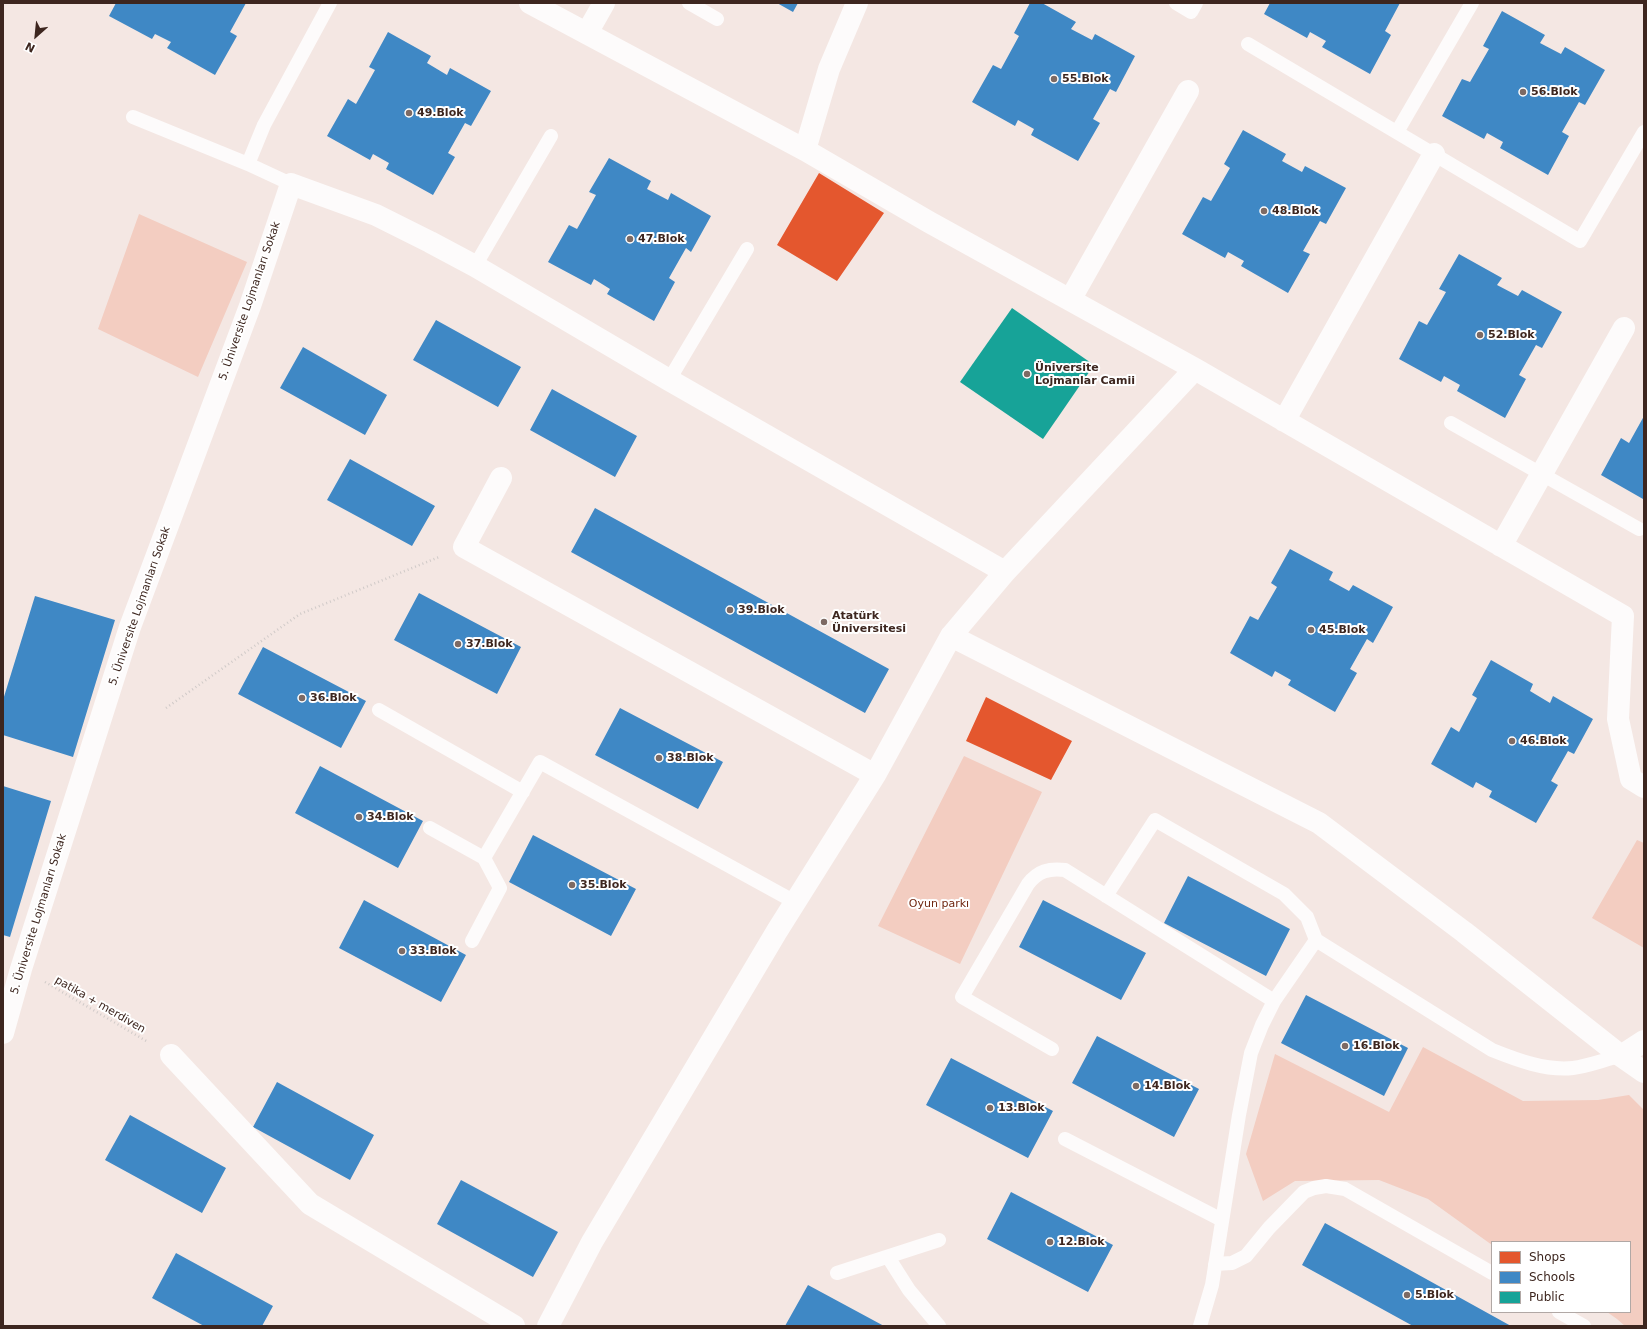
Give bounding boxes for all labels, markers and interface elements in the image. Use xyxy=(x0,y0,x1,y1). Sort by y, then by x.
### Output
north arrow xyxy=(16,16,56,56)
text: N xyxy=(23,39,37,55)
place label: 55.Blok xyxy=(1062,72,1109,86)
marker: 55.Blok xyxy=(1049,74,1059,84)
place label: 56.Blok xyxy=(1531,85,1578,99)
marker: 56.Blok xyxy=(1518,87,1528,97)
place label: 49.Blok xyxy=(417,106,464,120)
marker: 49.Blok xyxy=(404,108,414,118)
place label: 48.Blok xyxy=(1272,204,1319,218)
marker: 48.Blok xyxy=(1259,206,1269,216)
street label: 5. Üniversite Lojmanları Sokak xyxy=(217,220,283,382)
place label: 47.Blok xyxy=(638,232,685,246)
marker: 47.Blok xyxy=(625,234,635,244)
place label: 52.Blok xyxy=(1488,328,1535,342)
marker: 52.Blok xyxy=(1475,330,1485,340)
place label: Üniversite Lojmanlar Camii xyxy=(1035,361,1135,387)
marker: Üniversite Lojmanlar Camii xyxy=(1022,369,1032,379)
street label: 5. Üniversite Lojmanları Sokak xyxy=(107,525,173,687)
place label: 39.Blok xyxy=(738,603,785,617)
marker: 39.Blok xyxy=(725,605,735,615)
place label: Atatürk Üniversitesi xyxy=(832,609,906,635)
marker: Atatürk Üniversitesi xyxy=(819,617,829,627)
place label: 45.Blok xyxy=(1319,623,1366,637)
marker: 45.Blok xyxy=(1306,625,1316,635)
place label: 37.Blok xyxy=(466,637,513,651)
marker: 37.Blok xyxy=(453,639,463,649)
place label: 36.Blok xyxy=(310,691,357,705)
marker: 36.Blok xyxy=(297,693,307,703)
place label: 46.Blok xyxy=(1520,734,1567,748)
marker: 46.Blok xyxy=(1507,736,1517,746)
place label: 38.Blok xyxy=(667,751,714,765)
marker: 38.Blok xyxy=(654,753,664,763)
place label: 34.Blok xyxy=(367,810,414,824)
marker: 34.Blok xyxy=(354,812,364,822)
street label: 5. Üniversite Lojmanları Sokak xyxy=(8,832,70,996)
place label: 35.Blok xyxy=(580,878,627,892)
marker: 35.Blok xyxy=(567,880,577,890)
park label: Oyun parkı xyxy=(909,897,969,911)
place label: 33.Blok xyxy=(410,944,457,958)
marker: 33.Blok xyxy=(397,946,407,956)
street label: patika + merdiven xyxy=(52,974,148,1036)
place label: 16.Blok xyxy=(1353,1039,1400,1053)
marker: 16.Blok xyxy=(1340,1041,1350,1051)
place label: 14.Blok xyxy=(1144,1079,1191,1093)
marker: 14.Blok xyxy=(1131,1081,1141,1091)
place label: 13.Blok xyxy=(998,1101,1045,1115)
marker: 13.Blok xyxy=(985,1103,995,1113)
place label: 12.Blok xyxy=(1058,1235,1105,1249)
marker: 12.Blok xyxy=(1045,1237,1055,1247)
legend xyxy=(1491,1241,1631,1313)
text: Shops xyxy=(1529,1250,1565,1264)
text: Schools xyxy=(1529,1270,1575,1284)
place label: 5.Blok xyxy=(1415,1288,1454,1302)
marker: 5.Blok xyxy=(1402,1290,1412,1300)
text: Public xyxy=(1529,1290,1565,1304)

